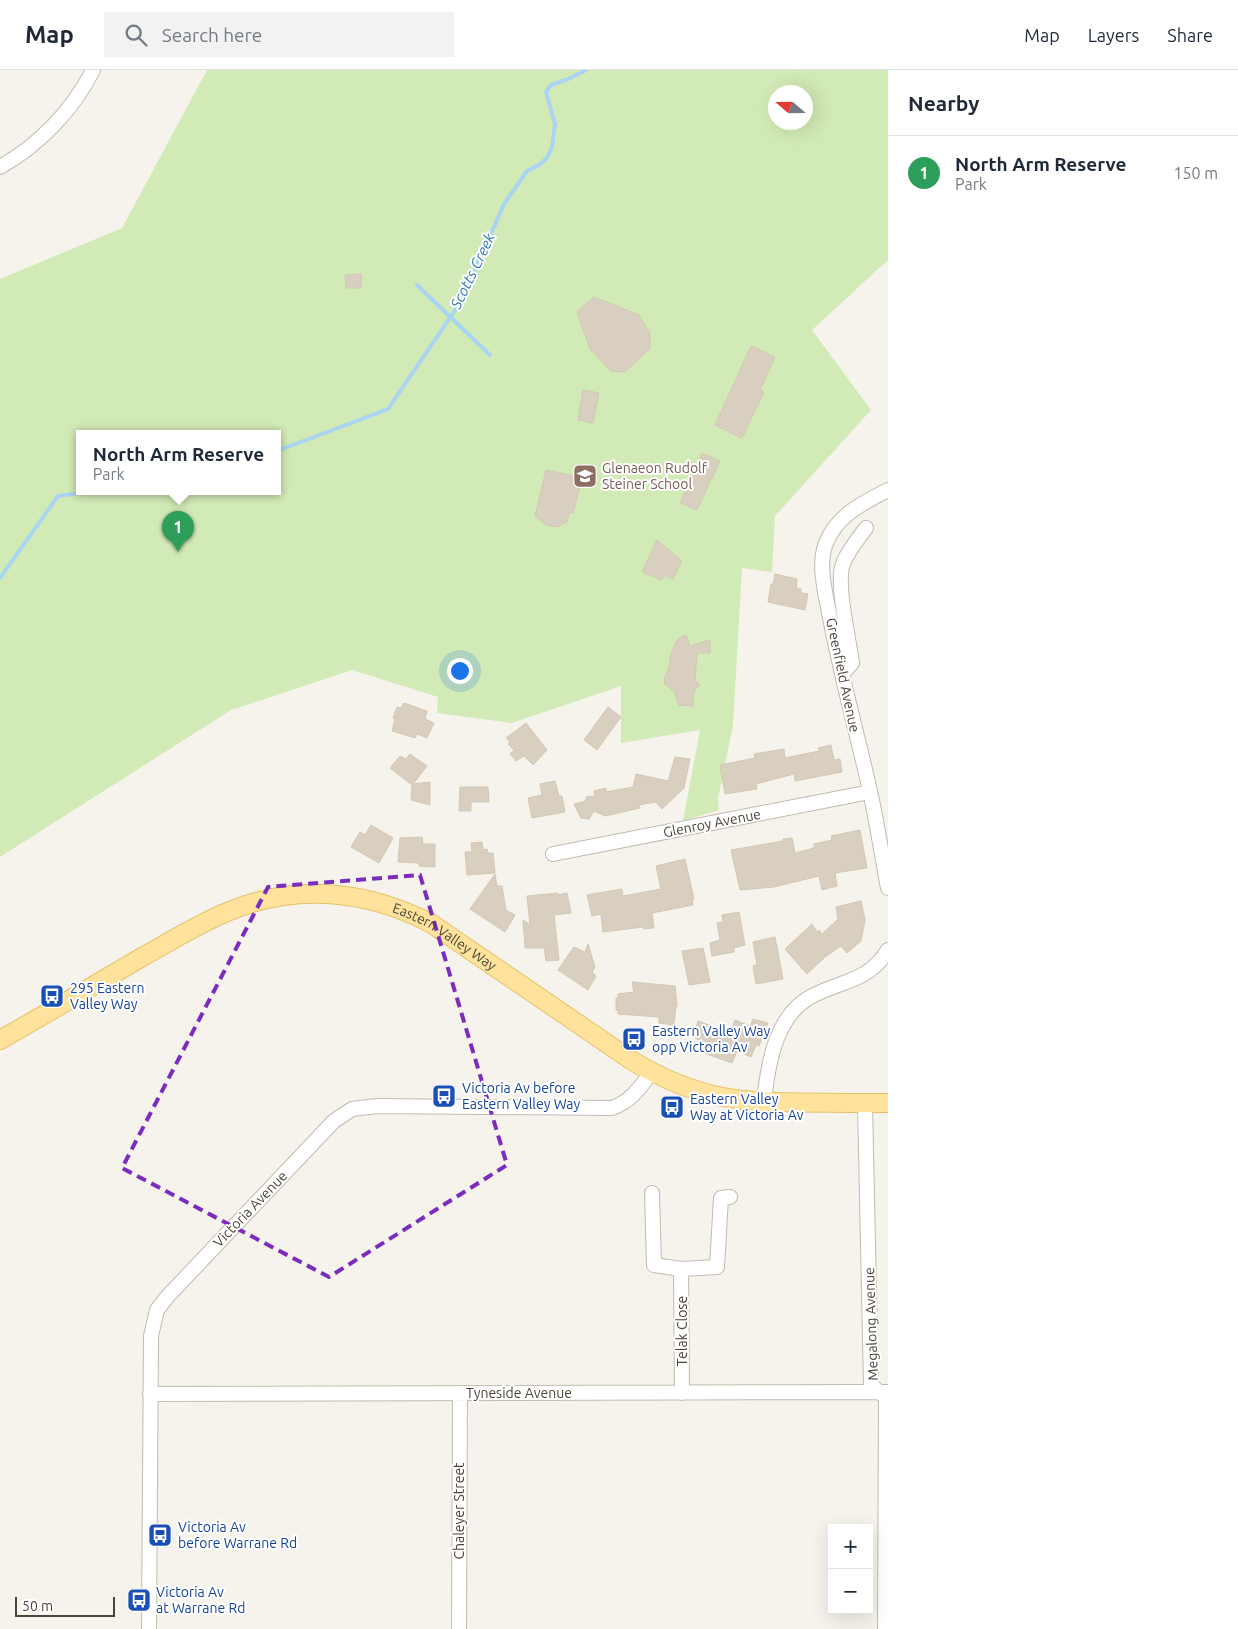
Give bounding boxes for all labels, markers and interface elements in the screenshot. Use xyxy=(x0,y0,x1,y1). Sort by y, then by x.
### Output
search box xyxy=(104,12,454,57)
text: Map xyxy=(25,21,74,48)
icon: search xyxy=(122,21,150,49)
text: Search here xyxy=(162,24,262,46)
text: Map xyxy=(1024,25,1060,45)
text: Layers xyxy=(1088,25,1139,45)
text: Share xyxy=(1167,25,1213,45)
north arrow xyxy=(768,85,813,130)
text: Nearby xyxy=(908,91,979,115)
text: North Arm Reserve xyxy=(955,153,1126,175)
text: 1 xyxy=(919,164,929,182)
text: 150 m xyxy=(1173,164,1218,182)
text: Park xyxy=(955,175,987,193)
water label: Scotts Creek xyxy=(446,230,498,312)
popup xyxy=(76,430,281,495)
text: North Arm Reserve xyxy=(93,443,264,465)
place label: Glenaeon Rudolf Steiner School xyxy=(602,460,708,492)
school or university icon: Glenaeon Rudolf Steiner School xyxy=(572,463,598,489)
text: Park xyxy=(93,465,125,483)
pin: 1 xyxy=(162,511,194,552)
street label: Greenfield Avenue xyxy=(823,616,863,734)
your location xyxy=(447,658,473,684)
street label: Glenroy Avenue xyxy=(662,806,762,840)
street label: Eastern Valley Way xyxy=(390,900,500,974)
place label: 295 Eastern Valley Way xyxy=(70,980,145,1012)
bus stop icon: 295 Eastern Valley Way xyxy=(39,983,65,1009)
place label: Eastern Valley Way opp Victoria Av xyxy=(652,1023,771,1055)
bus stop icon: Eastern Valley Way opp Victoria Av xyxy=(621,1026,647,1052)
place label: Victoria Av before Eastern Valley Way xyxy=(462,1080,581,1112)
bus stop icon: Victoria Av before Eastern Valley Way xyxy=(431,1083,457,1109)
place label: Eastern Valley Way at Victoria Av xyxy=(690,1091,804,1123)
bus stop icon: Eastern Valley Way at Victoria Av xyxy=(659,1094,685,1120)
street label: Victoria Avenue xyxy=(210,1168,290,1250)
street label: Megalong Avenue xyxy=(861,1267,881,1381)
street label: Telak Close xyxy=(674,1296,690,1366)
street label: Tyneside Avenue xyxy=(466,1385,572,1401)
street label: Chaleyer Street xyxy=(451,1462,467,1560)
place label: Victoria Av before Warrane Rd xyxy=(178,1519,297,1551)
bus stop icon: Victoria Av before Warrane Rd xyxy=(147,1522,173,1548)
map controls xyxy=(828,1524,873,1614)
button: + xyxy=(828,1524,873,1569)
button: − xyxy=(828,1569,873,1614)
place label: Victoria Av at Warrane Rd xyxy=(156,1584,245,1616)
bus stop icon: Victoria Av at Warrane Rd xyxy=(126,1587,152,1613)
scale bar xyxy=(15,1594,115,1617)
text: 50 m xyxy=(22,1598,53,1614)

